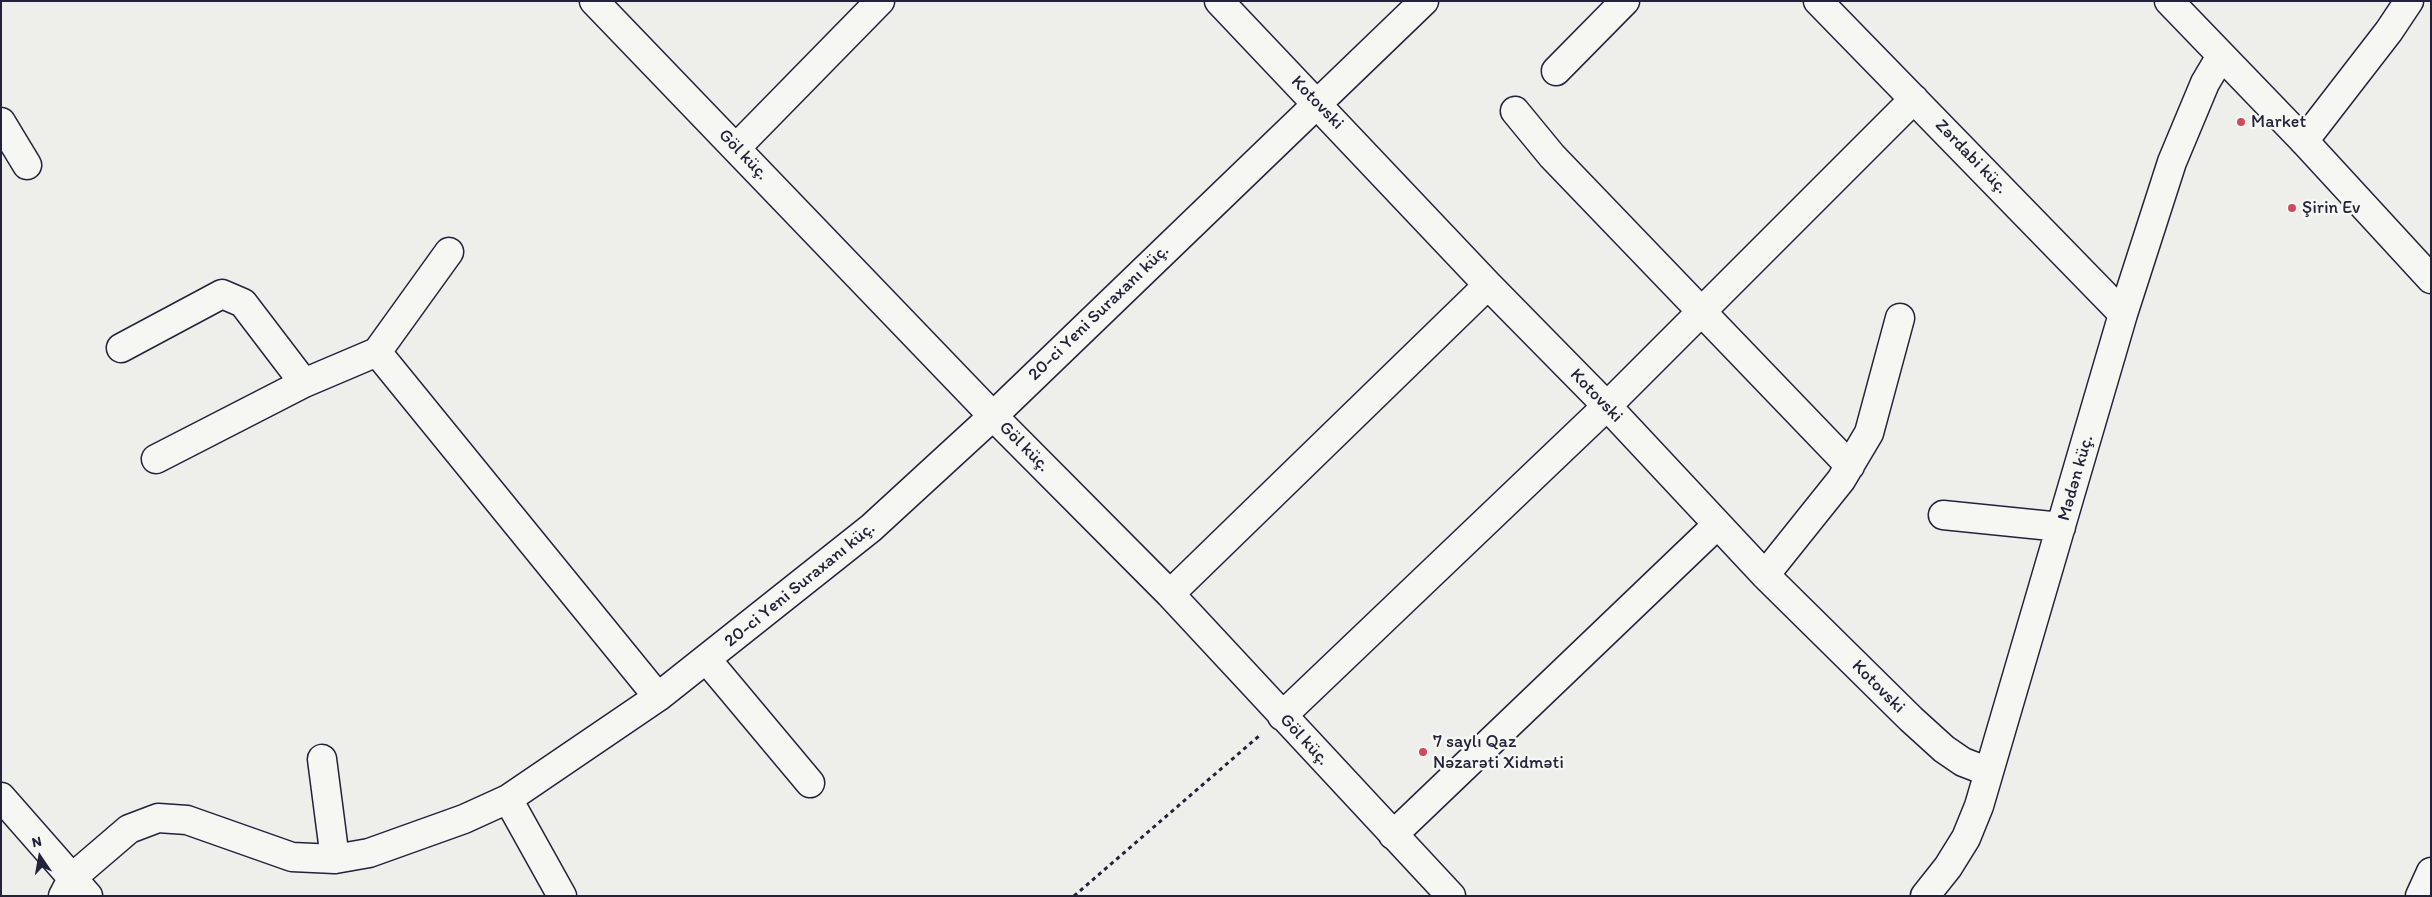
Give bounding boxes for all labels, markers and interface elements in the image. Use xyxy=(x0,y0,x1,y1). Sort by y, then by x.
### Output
street label: Kotovski xyxy=(1286,71,1348,135)
place label: Market xyxy=(2251,111,2306,133)
street label: Zərdabi küç. xyxy=(1930,115,2012,199)
marker: Market xyxy=(2235,116,2247,128)
street label: Göl küç. xyxy=(713,125,773,185)
place label: Şirin Ev xyxy=(2302,197,2360,219)
marker: Şirin Ev xyxy=(2286,202,2298,214)
street label: 20-ci Yeni Suraxanı küç. xyxy=(1024,240,1174,386)
street label: Kotovski xyxy=(1565,364,1627,428)
street label: Göl küç. xyxy=(994,417,1054,477)
street label: Mədən küç. xyxy=(2053,433,2099,523)
street label: 20-ci Yeni Suraxanı küç. xyxy=(720,518,880,652)
street label: Kotovski xyxy=(1847,656,1909,718)
street label: Göl küç. xyxy=(1275,710,1333,770)
place label: 7 saylı Qaz Nəzarəti Xidməti xyxy=(1433,731,1564,774)
marker: 7 saylı Qaz Nəzarəti Xidməti xyxy=(1417,746,1429,758)
north arrow xyxy=(15,832,65,882)
text: N xyxy=(30,833,43,851)

